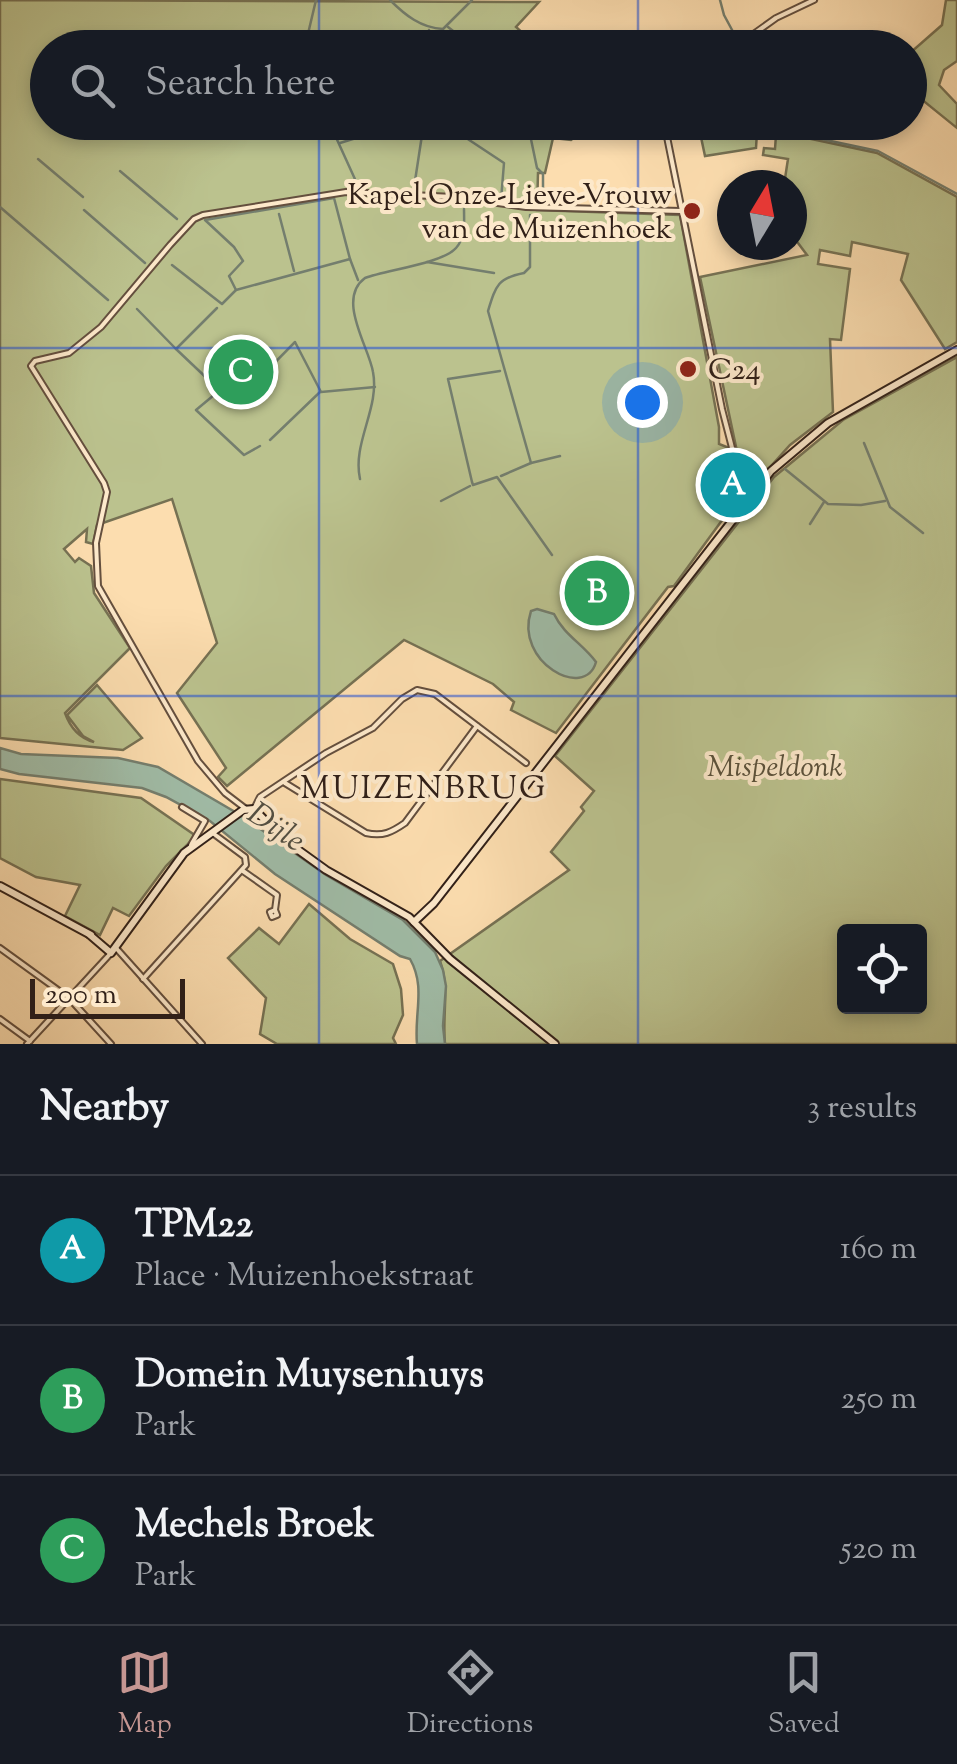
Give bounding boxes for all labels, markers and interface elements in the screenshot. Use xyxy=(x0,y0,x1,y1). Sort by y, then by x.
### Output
search box xyxy=(30,30,927,140)
icon: search xyxy=(65,58,120,113)
text: Search here xyxy=(145,58,336,112)
north arrow xyxy=(717,170,807,260)
place label: Kapel Onze-Lieve-Vrouw van de Muizenhoek xyxy=(348,175,672,252)
marker: Kapel Onze-Lieve-Vrouw van de Muizenhoek xyxy=(681,200,703,222)
pin: C xyxy=(208,334,274,410)
place label: C24 xyxy=(708,350,761,393)
marker: C24 xyxy=(677,358,699,380)
your location xyxy=(617,377,668,428)
pin: A xyxy=(700,448,766,522)
pin: B xyxy=(564,556,630,630)
park label: Mispeldonk xyxy=(707,747,843,790)
district label: MUIZENBRUG xyxy=(300,767,548,813)
water label: Dijle xyxy=(237,792,313,865)
map controls xyxy=(837,924,927,1014)
button: locate xyxy=(837,924,927,1014)
scale bar xyxy=(30,974,185,1018)
text: 200 m xyxy=(45,976,117,1016)
text: Nearby xyxy=(40,1079,169,1139)
text: 3 results xyxy=(807,1086,917,1132)
text: TPM22 xyxy=(135,1200,253,1254)
text: A xyxy=(60,1227,85,1273)
text: 160 m xyxy=(840,1227,917,1273)
text: Place · Muizenhoekstraat xyxy=(135,1254,474,1300)
text: Domein Muysenhuys xyxy=(135,1350,484,1404)
text: B xyxy=(62,1377,83,1423)
text: 250 m xyxy=(841,1377,917,1423)
text: Park xyxy=(135,1404,196,1450)
text: Mechels Broek xyxy=(135,1500,374,1554)
text: C xyxy=(60,1527,85,1573)
text: 520 m xyxy=(841,1527,917,1573)
text: Park xyxy=(135,1554,196,1600)
tab: Map xyxy=(117,1645,172,1745)
tab: Directions xyxy=(407,1645,533,1745)
tab: Saved xyxy=(768,1645,840,1745)

